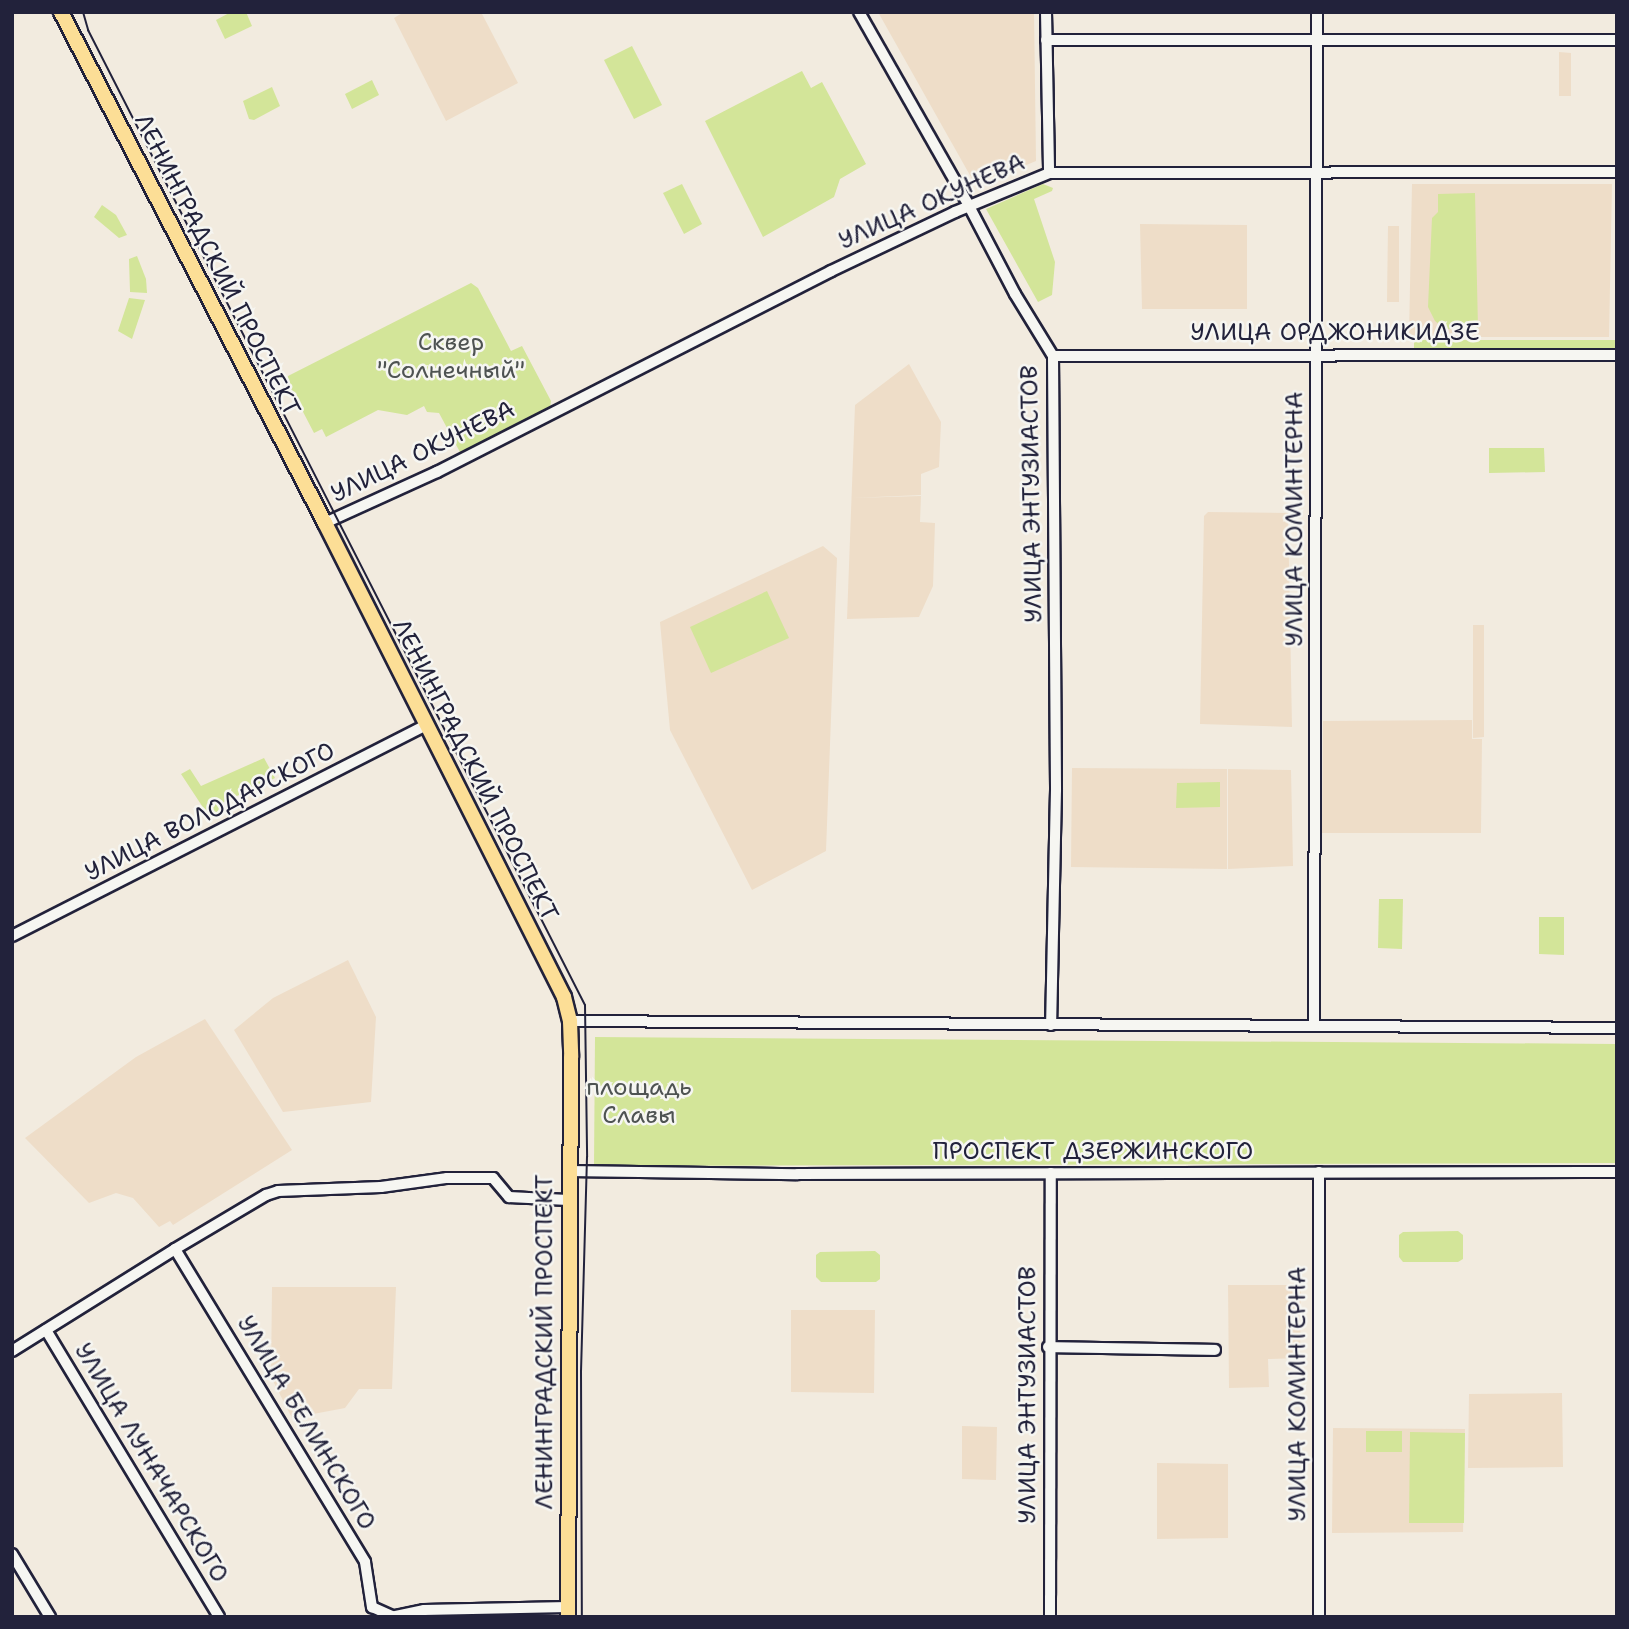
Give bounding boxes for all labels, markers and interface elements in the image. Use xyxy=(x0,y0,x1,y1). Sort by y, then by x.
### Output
street label: ЛЕНИНГРАДСКИЙ ПРОСПЕКТ xyxy=(128,109,306,421)
street label: УЛИЦА ОКУНЕВА xyxy=(834,148,1030,256)
street label: УЛИЦА ОРДЖОНИКИДЗЕ xyxy=(1190,319,1480,347)
park label: Сквер "Солнечный" xyxy=(377,329,525,385)
street label: УЛИЦА ЭНТУЗИАСТОВ xyxy=(1015,365,1049,623)
street label: УЛИЦА КОМИНТЕРНА xyxy=(1281,391,1309,647)
street label: УЛИЦА ОКУНЕВА xyxy=(326,395,520,509)
street label: ЛЕНИНГРАДСКИЙ ПРОСПЕКТ xyxy=(386,614,564,926)
street label: УЛИЦА ВОЛОДАРСКОГО xyxy=(80,736,340,888)
park label: площадь Славы xyxy=(586,1074,692,1130)
street label: ПРОСПЕКТ ДЗЕРЖИНСКОГО xyxy=(933,1138,1253,1166)
street label: ЛЕНИНГРАДСКИЙ ПРОСПЕКТ xyxy=(531,1174,559,1510)
street label: УЛИЦА ЭНТУЗИАСТОВ xyxy=(1014,1266,1042,1524)
street label: УЛИЦА КОМИНТЕРНА xyxy=(1284,1266,1312,1522)
street label: УЛИЦА БЕЛИНСКОГО xyxy=(231,1311,381,1535)
street label: УЛИЦА ЛУНАЧАРСКОГО xyxy=(68,1338,234,1588)

